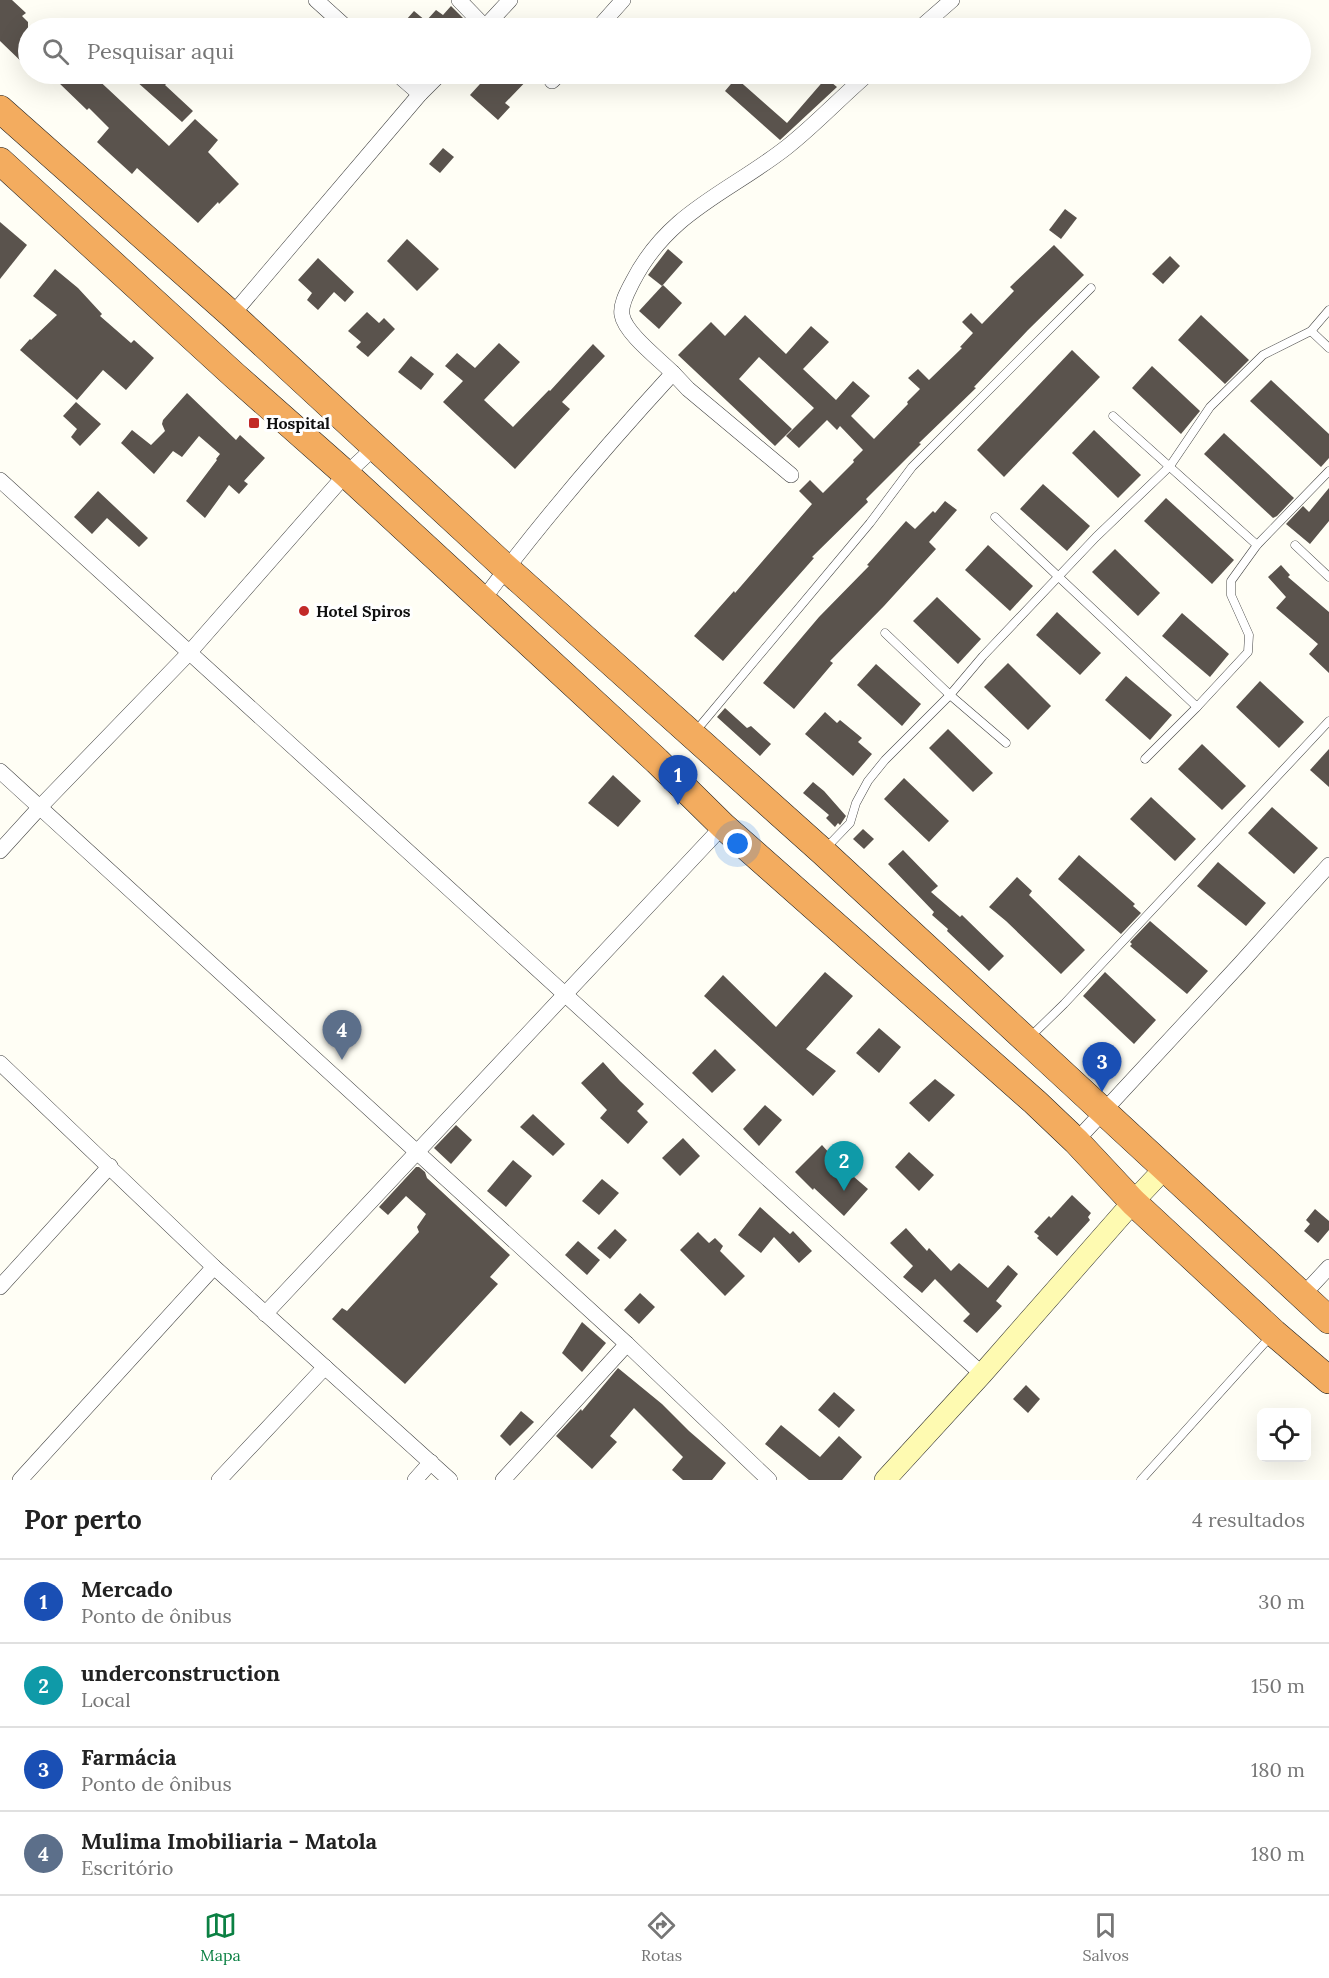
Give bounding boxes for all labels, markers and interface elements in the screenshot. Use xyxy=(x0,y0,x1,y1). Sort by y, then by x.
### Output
search box xyxy=(18,18,1311,84)
icon: search xyxy=(39,35,72,68)
text: Pesquisar aqui xyxy=(87,37,234,65)
place label: Hospital xyxy=(266,413,330,433)
marker: Hospital xyxy=(247,416,261,430)
place label: Hotel Spiros xyxy=(316,601,411,621)
marker: Hotel Spiros xyxy=(297,604,311,618)
pin: 1 xyxy=(658,756,698,805)
your location xyxy=(723,829,752,858)
pin: 4 xyxy=(322,1010,362,1060)
pin: 3 xyxy=(1082,1042,1122,1092)
pin: 2 xyxy=(824,1142,864,1191)
map controls xyxy=(1257,1408,1311,1462)
button: locate xyxy=(1257,1408,1311,1462)
text: Por perto xyxy=(24,1503,142,1536)
text: 4 resultados xyxy=(1192,1507,1305,1532)
text: Mercado xyxy=(81,1575,173,1603)
text: 1 xyxy=(39,1589,48,1614)
text: 30 m xyxy=(1258,1589,1305,1614)
text: Ponto de ônibus xyxy=(81,1603,232,1628)
text: underconstruction xyxy=(81,1659,280,1687)
text: 2 xyxy=(38,1673,49,1698)
text: 150 m xyxy=(1251,1673,1305,1698)
text: Local xyxy=(81,1687,131,1712)
text: Farmácia xyxy=(81,1743,177,1771)
text: 3 xyxy=(38,1757,49,1782)
text: 180 m xyxy=(1251,1757,1305,1782)
text: Ponto de ônibus xyxy=(81,1771,232,1796)
text: Mulima Imobiliaria - Matola xyxy=(81,1827,377,1855)
text: 4 xyxy=(38,1841,49,1866)
text: 180 m xyxy=(1251,1841,1305,1866)
text: Escritório xyxy=(81,1855,173,1880)
tab: Mapa xyxy=(200,1909,241,1965)
tab: Rotas xyxy=(641,1909,682,1965)
tab: Salvos xyxy=(1082,1909,1129,1965)

